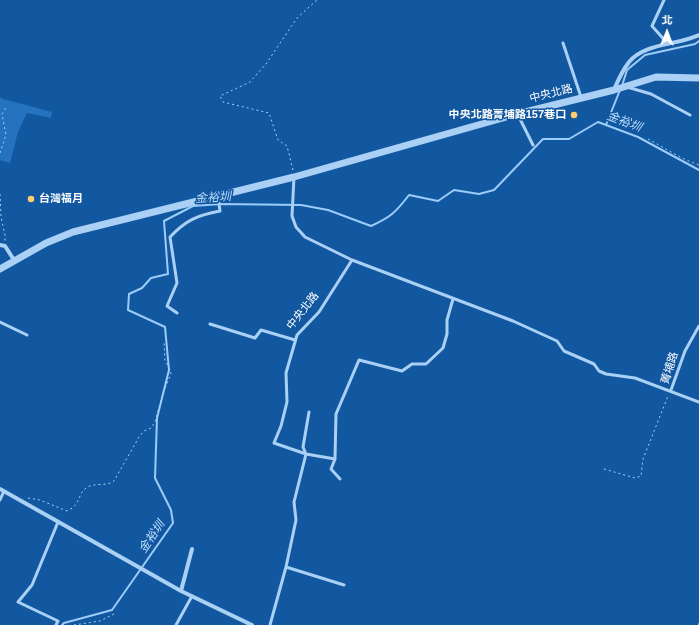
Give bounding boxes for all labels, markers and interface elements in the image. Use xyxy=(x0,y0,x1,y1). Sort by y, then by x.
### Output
north arrow xyxy=(647,12,687,52)
text: 北 xyxy=(662,14,673,26)
street label: 中央北路 xyxy=(528,82,574,106)
place label: 中央北路菁埔路157巷口 xyxy=(449,108,566,122)
water label: 金裕圳 xyxy=(605,109,643,135)
marker: 中央北路菁埔路157巷口 xyxy=(569,110,579,120)
water label: 金裕圳 xyxy=(195,190,231,206)
place label: 台灣福月 xyxy=(39,192,83,206)
marker: 台灣福月 xyxy=(26,194,36,204)
street label: 中央北路 xyxy=(284,290,322,332)
street label: 菁埔路 xyxy=(659,350,681,386)
water label: 金裕圳 xyxy=(136,518,168,556)

